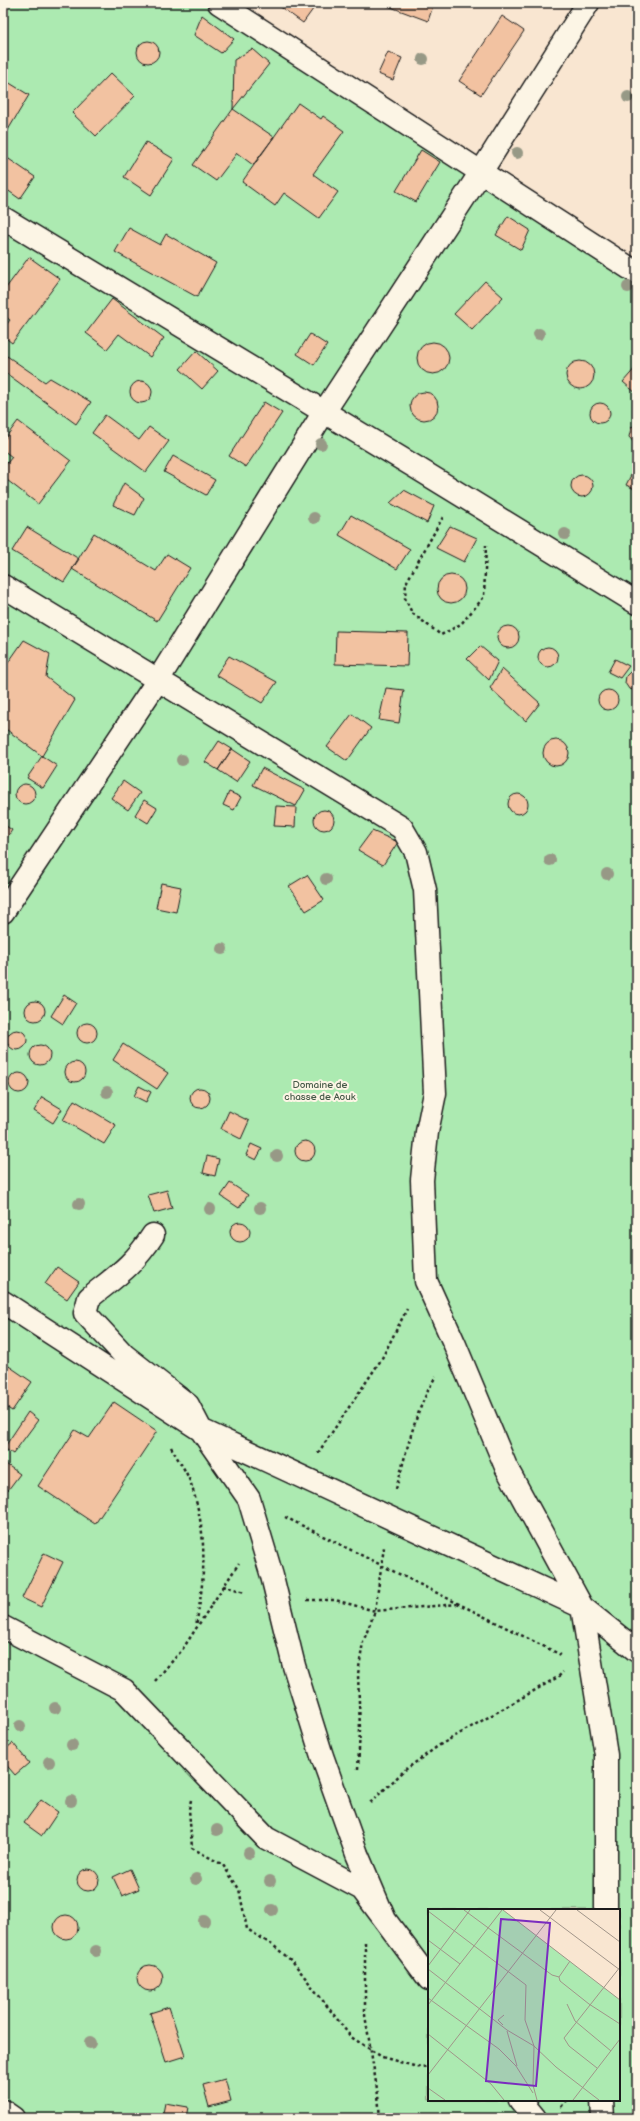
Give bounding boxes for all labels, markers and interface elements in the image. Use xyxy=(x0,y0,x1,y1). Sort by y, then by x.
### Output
park label: Domaine de chasse de Aouk xyxy=(284,1079,356,1103)
inset map xyxy=(428,1909,620,2101)

